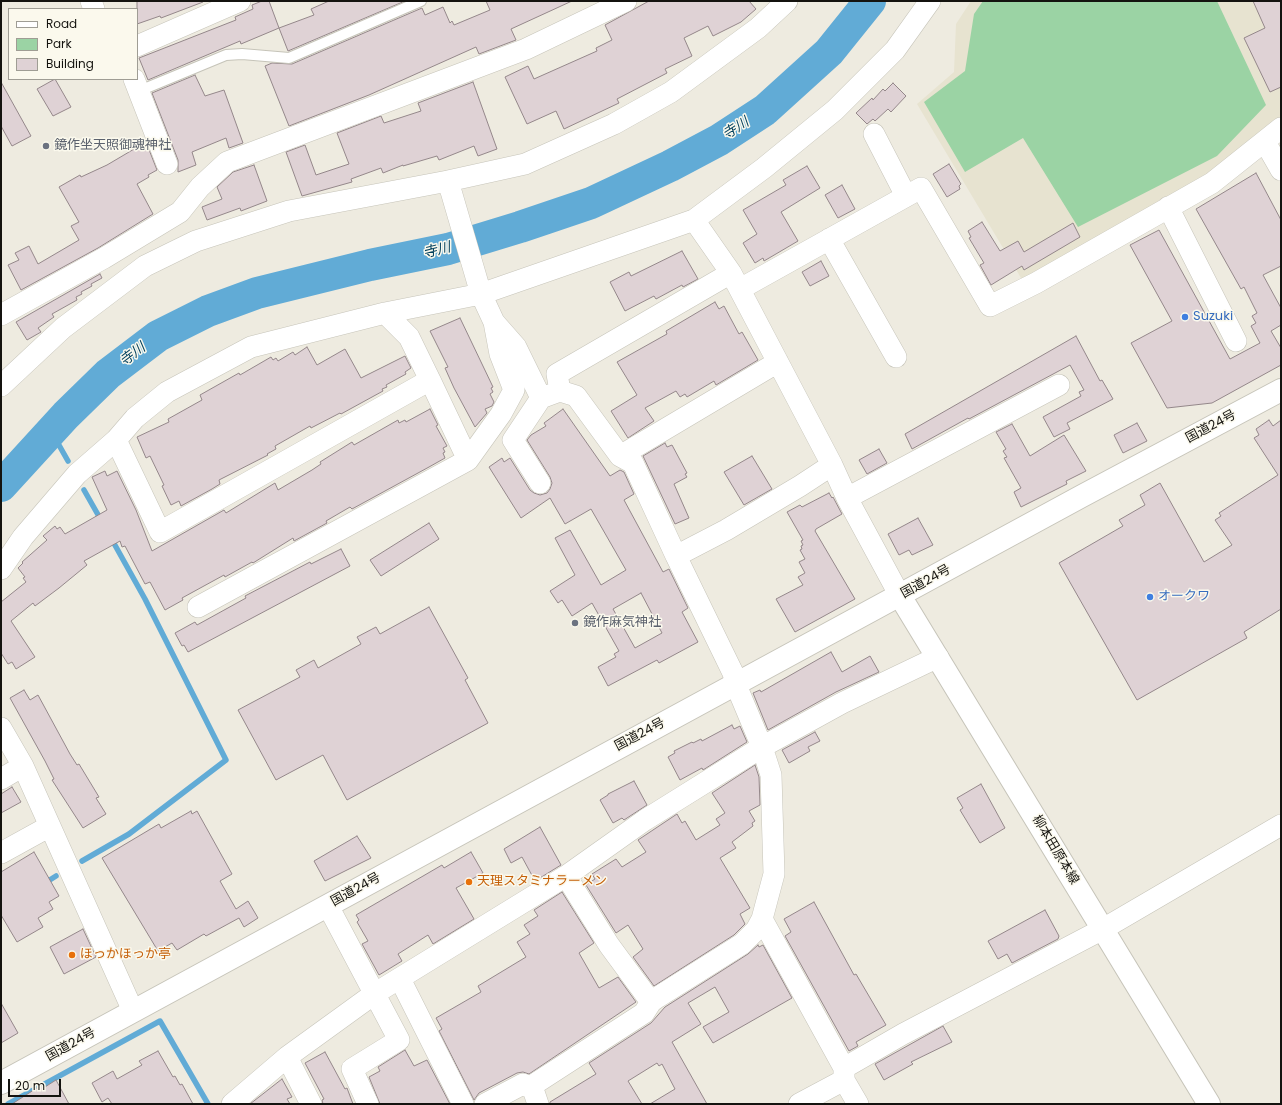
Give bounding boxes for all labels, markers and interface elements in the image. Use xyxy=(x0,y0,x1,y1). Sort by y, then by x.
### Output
legend xyxy=(8,8,138,80)
text: Road xyxy=(46,15,77,32)
text: Park xyxy=(46,35,72,52)
text: Building xyxy=(46,55,94,72)
water label: 寺川 xyxy=(720,114,752,144)
place label: 鏡作坐天照御魂神社 xyxy=(54,138,171,154)
marker: 鏡作坐天照御魂神社 xyxy=(41,141,51,151)
water label: 寺川 xyxy=(421,239,453,263)
place label: Suzuki xyxy=(1193,309,1233,325)
marker: Suzuki xyxy=(1180,312,1190,322)
water label: 寺川 xyxy=(117,340,149,370)
street label: 国道24号 xyxy=(1183,407,1239,447)
street label: 国道24号 xyxy=(898,562,954,602)
place label: オークワ xyxy=(1158,589,1210,605)
marker: オークワ xyxy=(1145,592,1155,602)
place label: 鏡作麻気神社 xyxy=(583,615,661,631)
marker: 鏡作麻気神社 xyxy=(570,618,580,628)
street label: 国道24号 xyxy=(612,715,668,755)
street label: 柳本田原本線 xyxy=(1028,813,1082,887)
street label: 国道24号 xyxy=(328,870,384,910)
place label: 天理スタミナラーメン xyxy=(477,874,607,890)
marker: 天理スタミナラーメン xyxy=(464,877,474,887)
place label: ほっかほっか亭 xyxy=(80,947,171,963)
marker: ほっかほっか亭 xyxy=(67,950,77,960)
street label: 国道24号 xyxy=(43,1025,99,1065)
scale bar xyxy=(10,1071,63,1097)
text: 20 m xyxy=(15,1077,45,1094)

